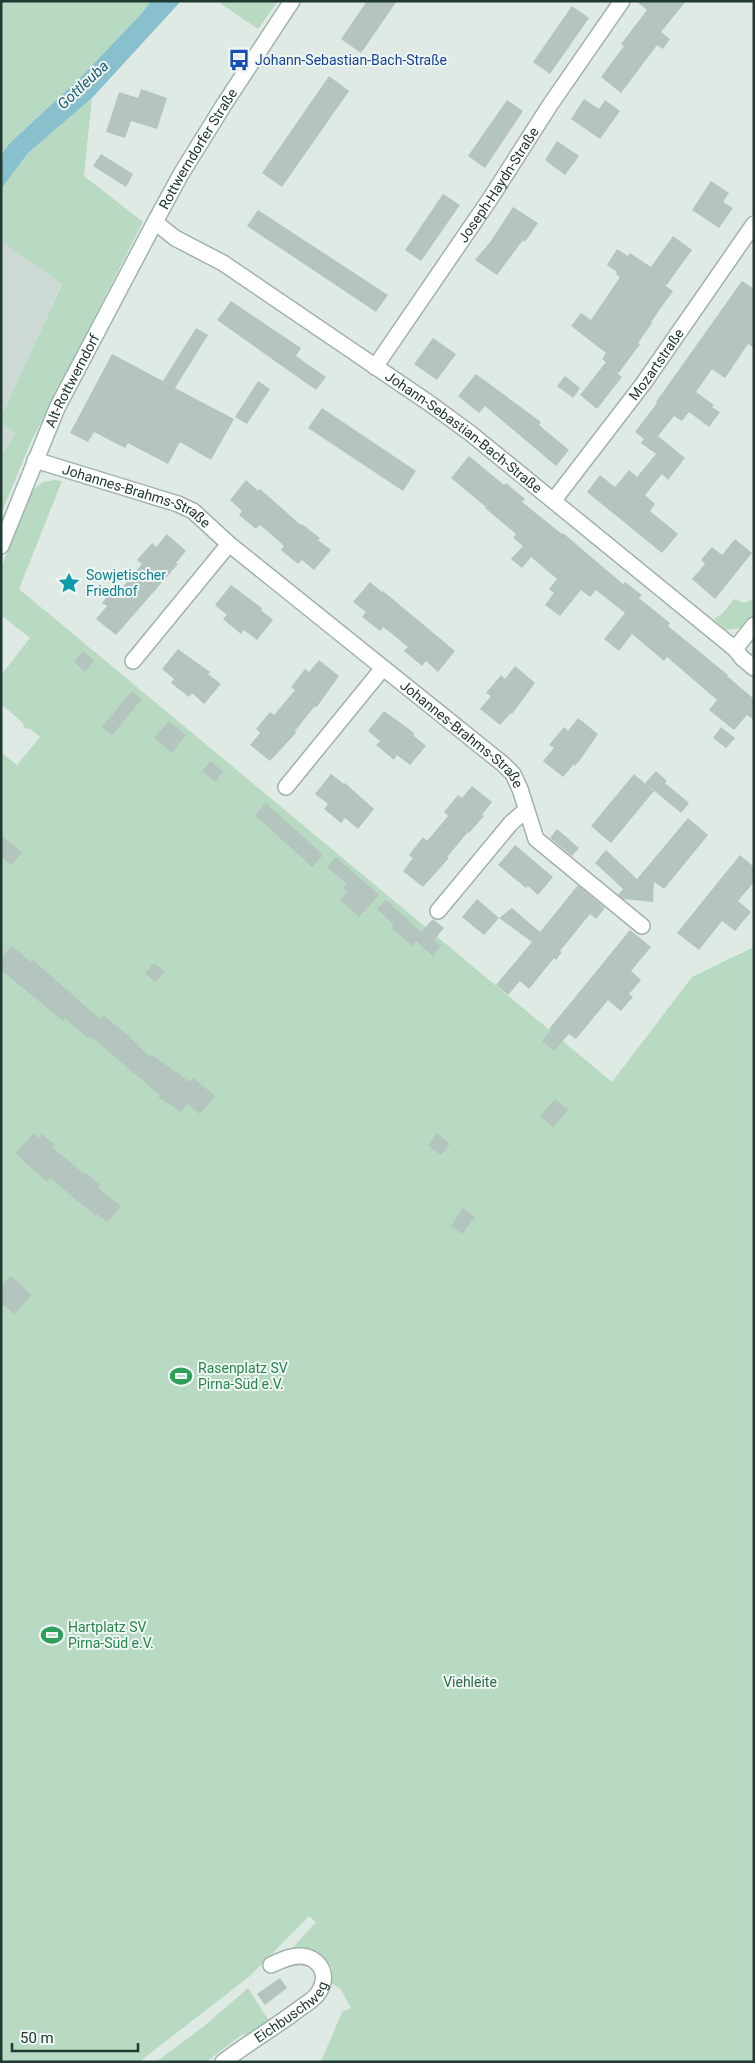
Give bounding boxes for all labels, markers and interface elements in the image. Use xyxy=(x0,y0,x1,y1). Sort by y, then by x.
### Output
bus stop icon: Johann-Sebastian-Bach-Straße xyxy=(226,47,252,73)
place label: Johann-Sebastian-Bach-Straße xyxy=(255,52,447,68)
water label: Gottleuba xyxy=(54,57,112,113)
street label: Rottwerndorfer Straße xyxy=(155,85,240,212)
street label: Joseph-Haydn-Straße xyxy=(455,124,542,245)
street label: Mozartstraße xyxy=(626,325,687,403)
street label: Alt-Rottwerndorf xyxy=(42,331,103,430)
street label: Johann-Sebastian-Bach-Straße xyxy=(382,368,545,496)
street label: Johannes-Brahms-Straße xyxy=(60,461,214,531)
place label: Sowjetischer Friedhof xyxy=(86,567,166,599)
place icon: Sowjetischer Friedhof xyxy=(56,570,82,596)
street label: Johannes-Brahms-Straße xyxy=(397,677,526,790)
place label: Rasenplatz SV Pirna-Süd e.V. xyxy=(198,1360,288,1392)
sports icon: Rasenplatz SV Pirna-Süd e.V. xyxy=(168,1363,194,1389)
place label: Hartplatz SV Pirna-Süd e.V. xyxy=(68,1619,154,1651)
sports icon: Hartplatz SV Pirna-Süd e.V. xyxy=(39,1622,65,1648)
park label: Viehleite xyxy=(443,1674,497,1690)
street label: Eichbuschweg xyxy=(251,1979,331,2046)
scale bar xyxy=(12,2020,139,2052)
text: 50 m xyxy=(20,2029,54,2047)

